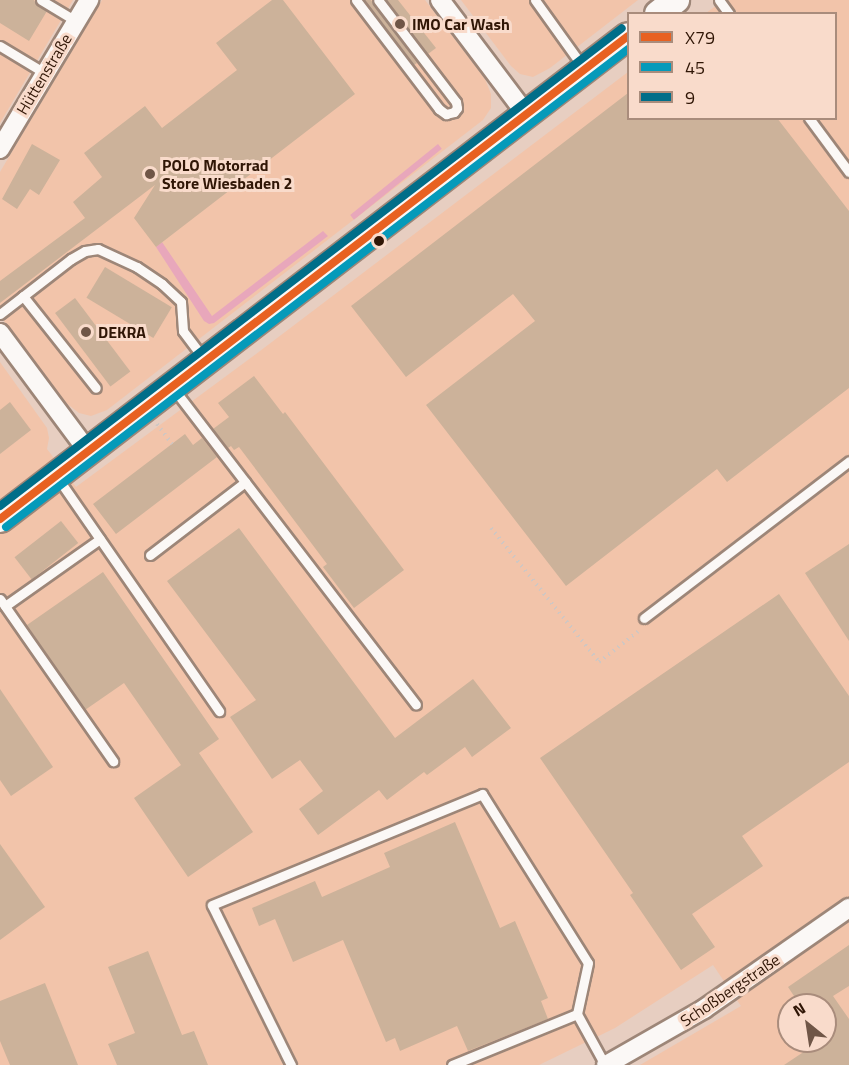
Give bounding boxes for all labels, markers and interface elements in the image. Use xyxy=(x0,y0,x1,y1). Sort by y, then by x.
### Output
legend xyxy=(627,12,837,120)
place label: IMO Car Wash xyxy=(412,14,510,34)
marker: IMO Car Wash xyxy=(393,17,407,31)
text: X79 xyxy=(685,24,715,51)
street label: Hüttenstraße xyxy=(12,30,76,118)
text: 45 xyxy=(685,54,705,81)
text: 9 xyxy=(685,84,695,111)
place label: POLO Motorrad Store Wiesbaden 2 xyxy=(162,155,292,193)
marker: POLO Motorrad Store Wiesbaden 2 xyxy=(143,167,157,181)
unlabelled marker xyxy=(373,235,385,247)
place label: DEKRA xyxy=(98,322,146,342)
marker: DEKRA xyxy=(79,325,93,339)
street label: Schoßbergstraße xyxy=(677,950,783,1030)
north arrow xyxy=(777,993,837,1053)
text: N xyxy=(788,996,810,1022)

